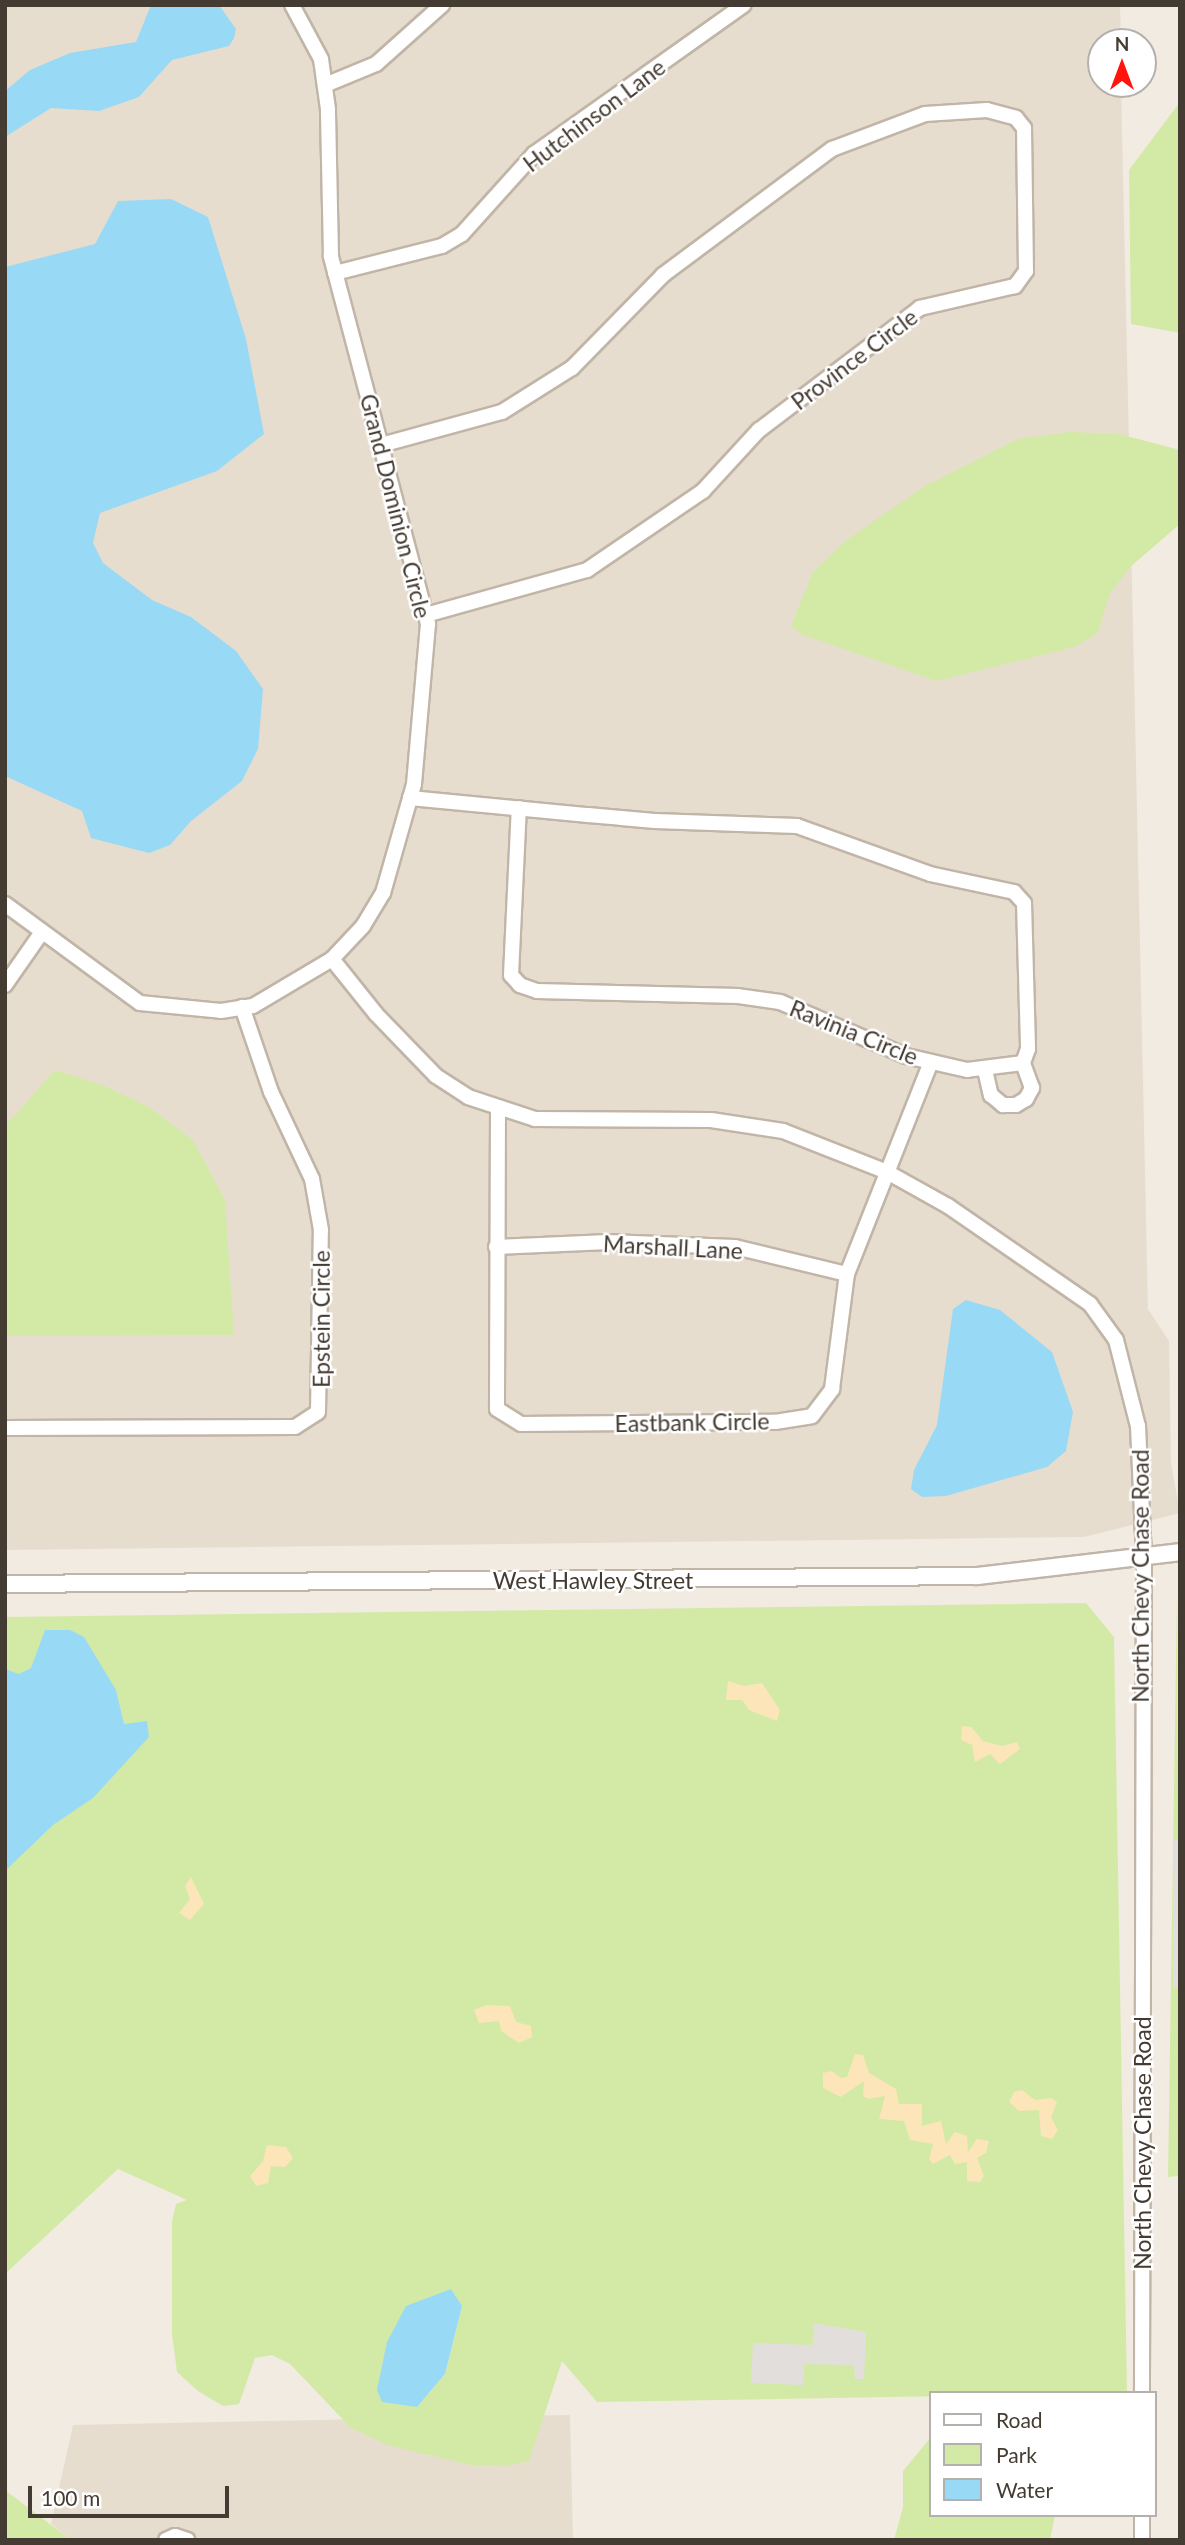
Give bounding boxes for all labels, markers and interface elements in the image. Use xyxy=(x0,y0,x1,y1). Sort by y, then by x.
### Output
north arrow xyxy=(1087,28,1157,98)
text: N xyxy=(1115,32,1129,55)
street label: Hutchinson Lane xyxy=(518,53,670,177)
street label: Province Circle xyxy=(786,303,922,415)
street label: Grand Dominion Circle xyxy=(355,391,437,621)
street label: Ravinia Circle xyxy=(786,994,922,1070)
street label: Marshall Lane xyxy=(602,1230,744,1264)
street label: Epstein Circle xyxy=(307,1250,335,1388)
street label: Eastbank Circle xyxy=(614,1407,770,1437)
street label: North Chevy Chase Road xyxy=(1126,1449,1154,1703)
street label: West Hawley Street xyxy=(493,1566,693,1594)
street label: North Chevy Chase Road xyxy=(1128,2016,1156,2270)
legend xyxy=(930,2391,1157,2517)
text: Road xyxy=(996,2407,1043,2432)
text: Park xyxy=(996,2442,1037,2467)
scale bar xyxy=(32,2472,233,2516)
text: Water xyxy=(996,2477,1053,2502)
text: 100 m xyxy=(41,2485,100,2510)

